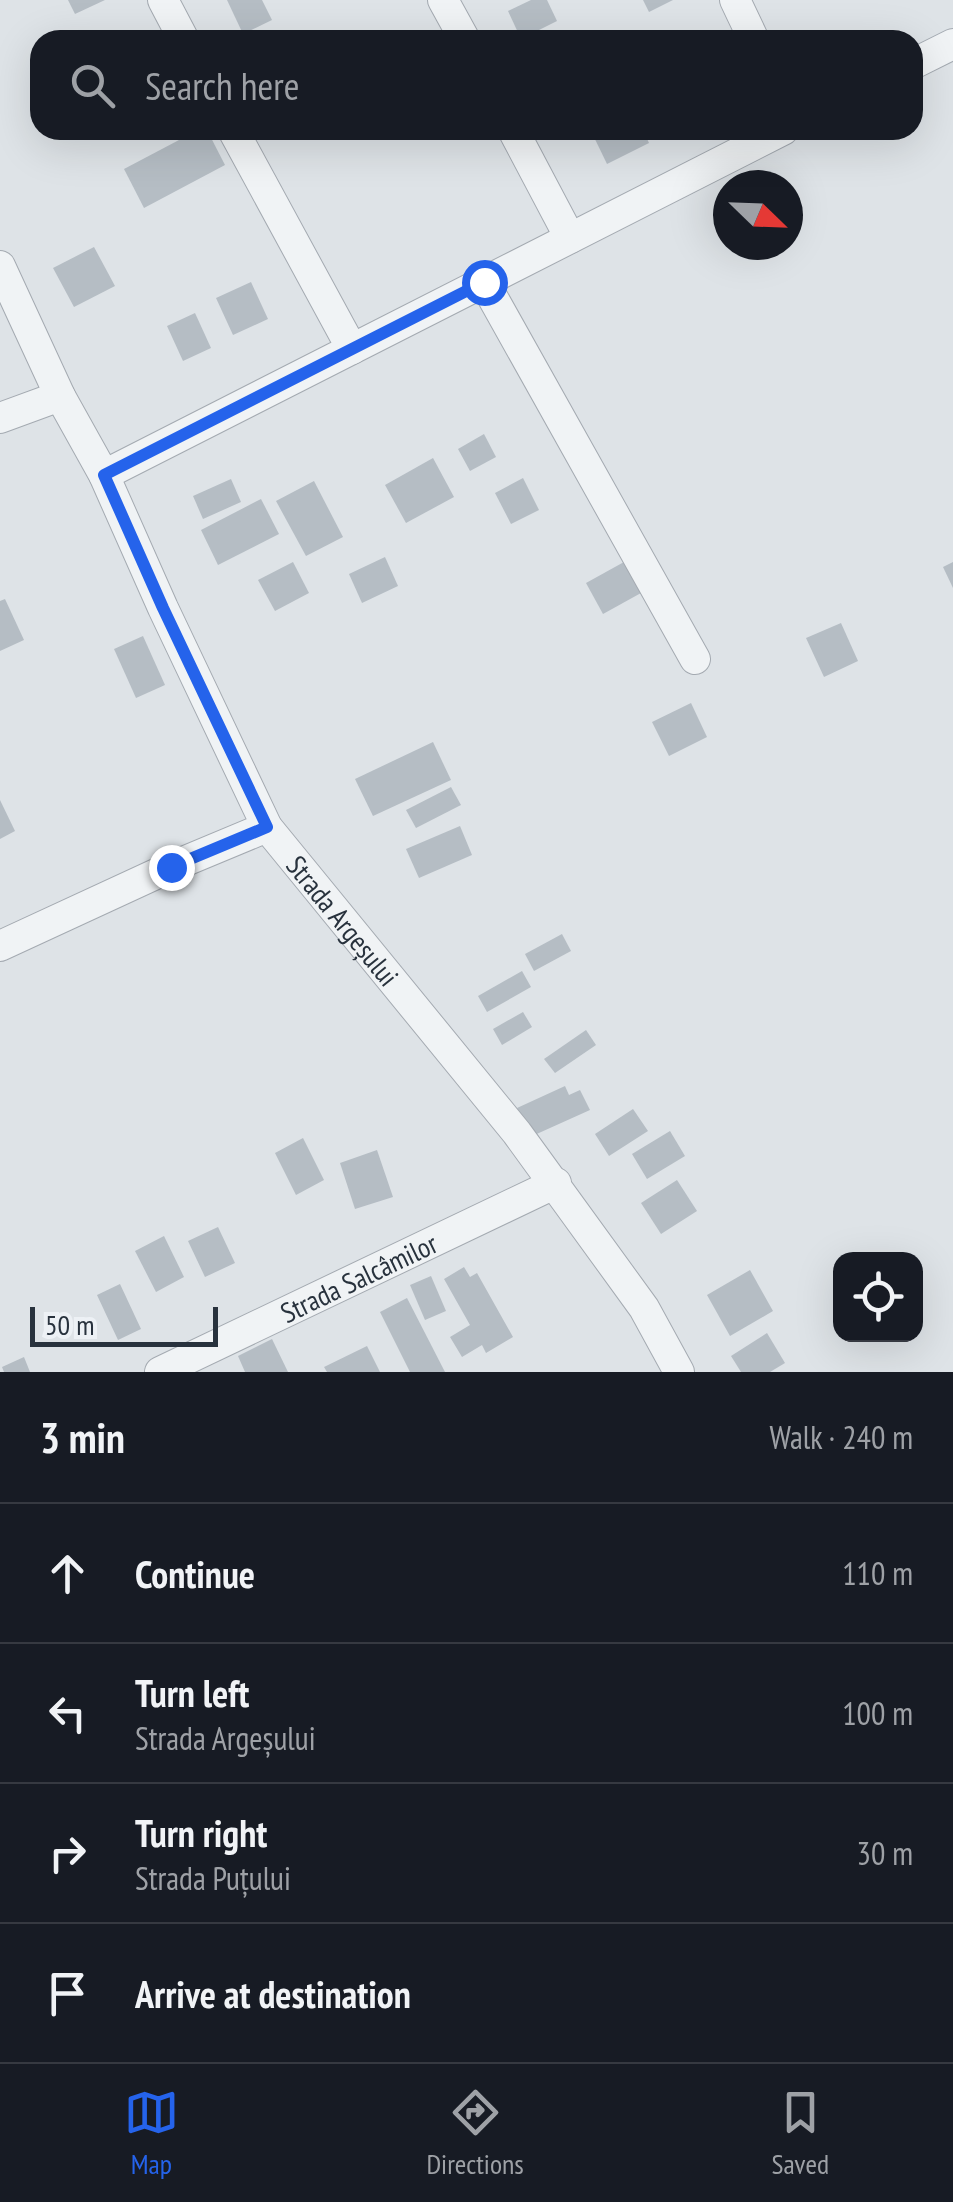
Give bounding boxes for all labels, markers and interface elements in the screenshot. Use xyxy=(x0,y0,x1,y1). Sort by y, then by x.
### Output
search box xyxy=(30,30,923,140)
icon: search xyxy=(65,58,120,113)
text: Search here xyxy=(145,61,299,110)
north arrow xyxy=(713,170,803,260)
route start xyxy=(462,260,508,306)
route end xyxy=(149,845,195,891)
street label: Strada Argeșului xyxy=(279,847,408,993)
street label: Strada Salcâmilor xyxy=(274,1224,443,1330)
map controls xyxy=(833,1252,923,1342)
button: locate xyxy=(833,1252,923,1342)
scale bar xyxy=(30,1302,218,1346)
text: 50 m xyxy=(45,1306,94,1343)
text: 3 min xyxy=(40,1410,125,1465)
text: Walk · 240 m xyxy=(769,1416,913,1458)
icon: ahead xyxy=(40,1546,95,1601)
text: Continue xyxy=(135,1549,255,1598)
text: 110 m xyxy=(842,1552,913,1594)
text: Turn left xyxy=(135,1668,249,1717)
icon: left xyxy=(40,1686,95,1741)
text: 100 m xyxy=(842,1692,913,1734)
text: Strada Argeșului xyxy=(135,1717,316,1759)
text: Turn right xyxy=(135,1808,267,1857)
icon: right xyxy=(40,1826,95,1881)
text: 30 m xyxy=(857,1832,913,1874)
text: Strada Puțului xyxy=(135,1857,291,1899)
icon: arrive xyxy=(40,1966,95,2021)
text: Arrive at destination xyxy=(135,1969,411,2018)
tab: Map xyxy=(124,2085,179,2182)
tab: Directions xyxy=(426,2085,524,2182)
tab: Saved xyxy=(771,2085,829,2182)

